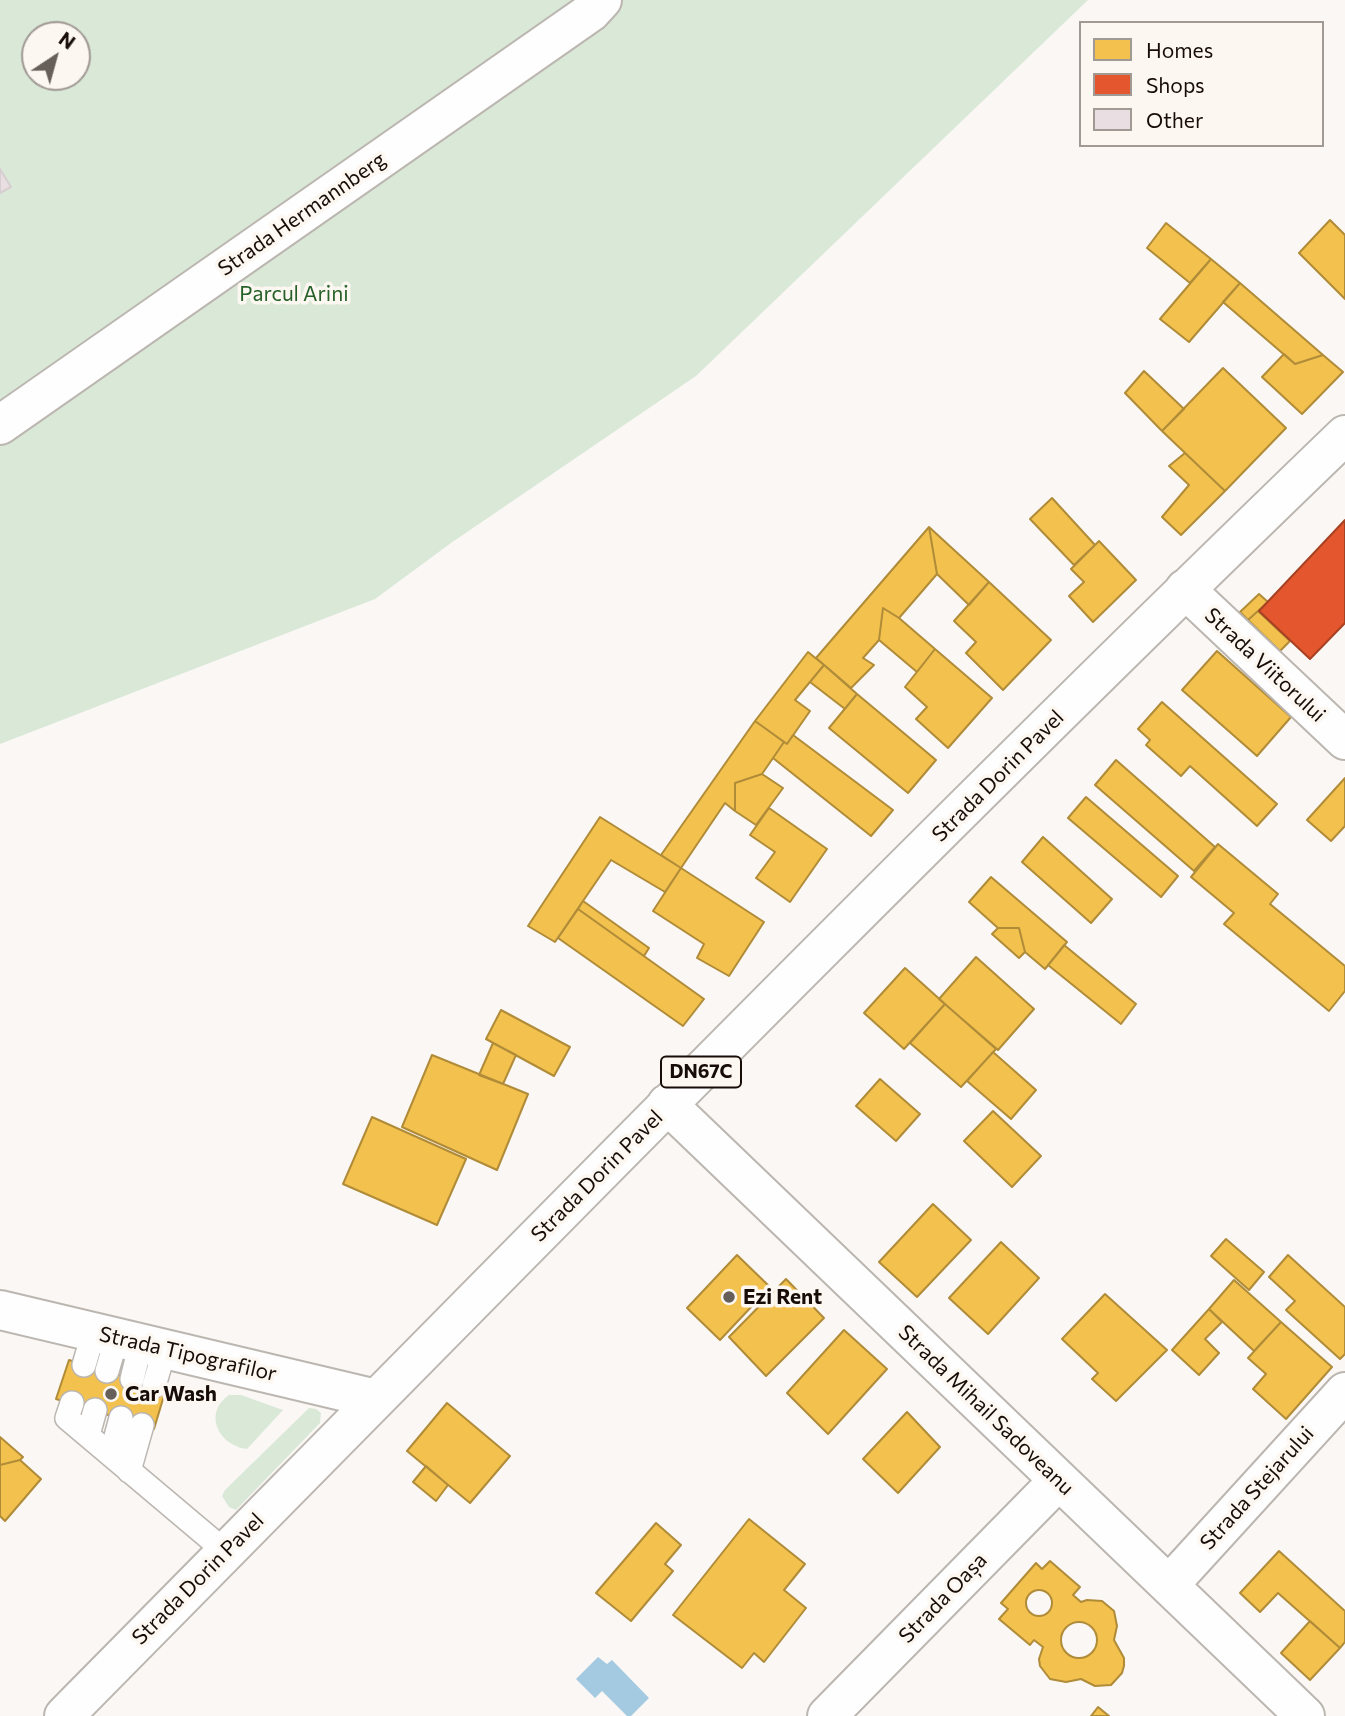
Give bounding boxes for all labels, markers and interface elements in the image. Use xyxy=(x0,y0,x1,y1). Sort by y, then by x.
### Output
north arrow xyxy=(21,21,91,91)
legend xyxy=(1079,21,1324,147)
text: N xyxy=(55,27,80,54)
text: Homes xyxy=(1146,37,1213,62)
text: Shops xyxy=(1146,72,1205,97)
text: Other xyxy=(1146,107,1203,132)
street label: Strada Hermannberg xyxy=(213,147,391,281)
park label: Parcul Arini xyxy=(239,281,349,307)
street label: Strada Viitorului xyxy=(1199,603,1331,727)
street label: Strada Dorin Pavel xyxy=(927,705,1069,847)
road number: DN67C xyxy=(661,1056,741,1088)
street label: Strada Dorin Pavel xyxy=(526,1105,668,1247)
place label: Ezi Rent xyxy=(743,1284,822,1310)
marker: Ezi Rent xyxy=(721,1289,737,1305)
street label: Strada Mihail Sadoveanu xyxy=(893,1320,1079,1500)
street label: Strada Tipografilor xyxy=(97,1321,279,1387)
place label: Car Wash xyxy=(125,1381,217,1407)
marker: Car Wash xyxy=(103,1386,119,1402)
street label: Strada Stejarului xyxy=(1195,1421,1319,1555)
street label: Strada Dorin Pavel xyxy=(127,1508,269,1650)
street label: Strada Oașa xyxy=(894,1548,992,1648)

